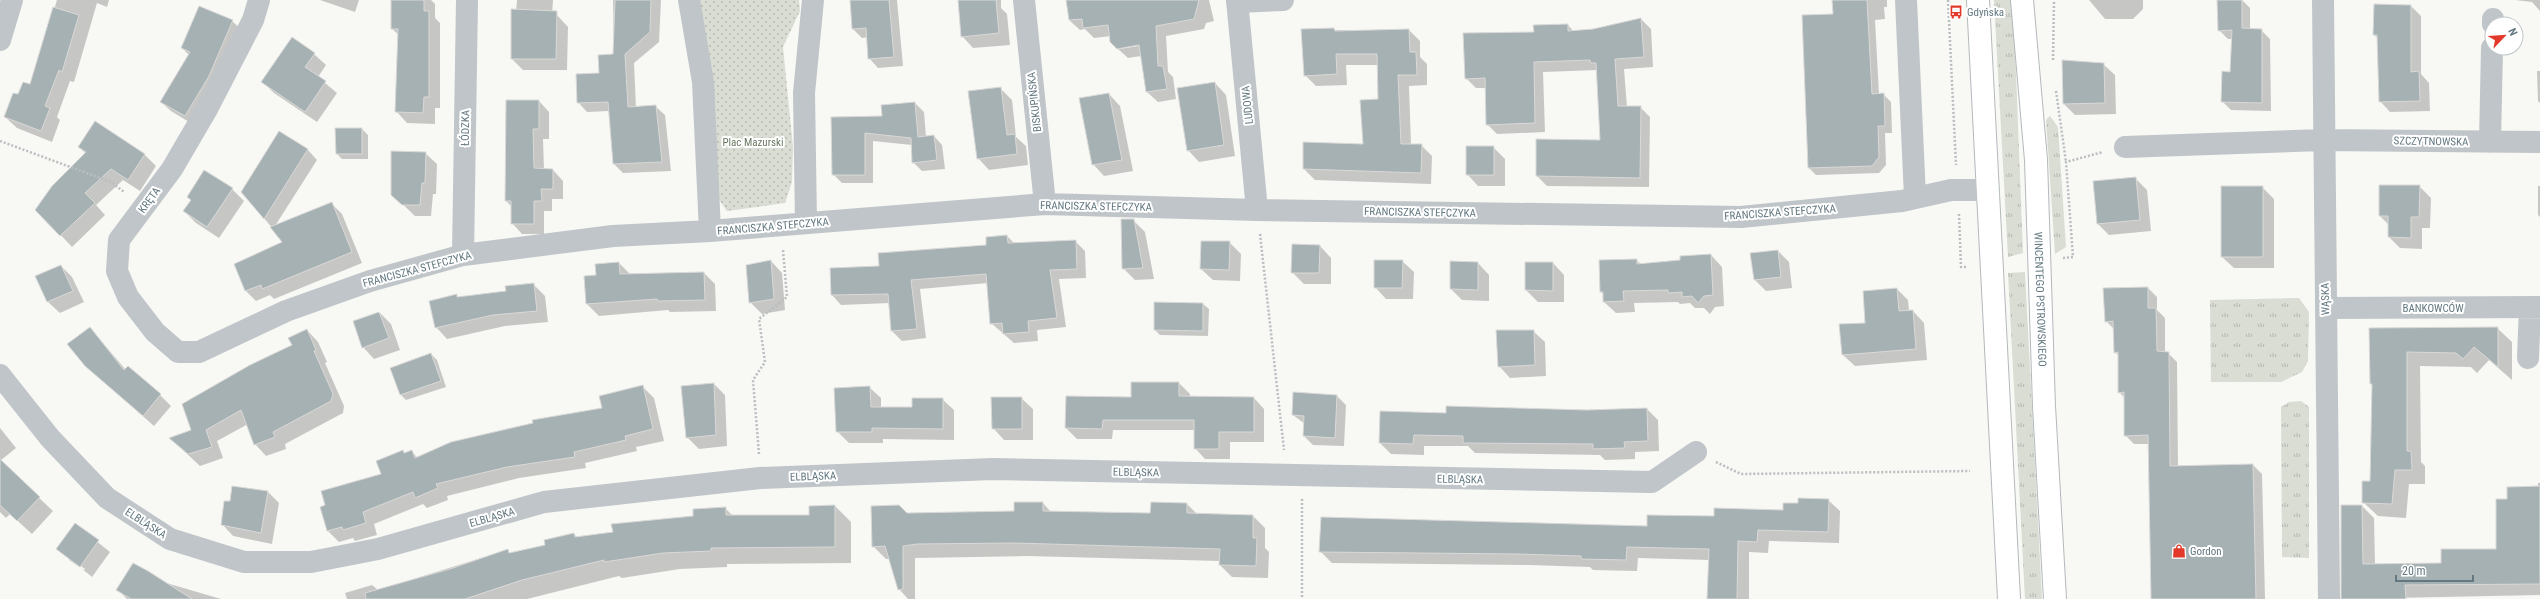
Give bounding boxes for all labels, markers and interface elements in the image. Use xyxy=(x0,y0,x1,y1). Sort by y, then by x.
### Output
bus stop icon: Gdyńska xyxy=(1948,4,1964,20)
place label: Gdyńska xyxy=(1967,6,2004,19)
north arrow xyxy=(2484,16,2524,56)
text: N xyxy=(2505,26,2520,38)
street label: BISKUPIŃSKA xyxy=(1025,71,1044,133)
street label: LUDOWA xyxy=(1239,84,1256,125)
street label: ŁÓDZKA xyxy=(459,109,472,146)
street label: SZCZYTNOWSKA xyxy=(2394,134,2469,149)
park label: Plac Mazurski xyxy=(722,136,784,149)
street label: KRĘTA xyxy=(136,184,164,216)
street label: FRANCISZKA STEFCZYKA xyxy=(1040,199,1153,214)
street label: FRANCISZKA STEFCZYKA xyxy=(1724,202,1837,223)
street label: FRANCISZKA STEFCZYKA xyxy=(1364,205,1477,220)
street label: FRANCISZKA STEFCZYKA xyxy=(717,215,830,238)
street label: WINCENTEGO PSTROWSKIEGO xyxy=(2031,232,2049,367)
street label: FRANCISZKA STEFCZYKA xyxy=(361,249,473,290)
street label: WĄSKA xyxy=(2319,282,2332,315)
street label: BANKOWCÓW xyxy=(2402,302,2464,315)
street label: ELBLĄSKA xyxy=(1113,466,1160,479)
street label: ELBLĄSKA xyxy=(790,469,837,484)
street label: ELBLĄSKA xyxy=(1437,473,1484,486)
street label: ELBLĄSKA xyxy=(123,505,169,542)
street label: ELBLĄSKA xyxy=(468,505,517,530)
shop icon: Gordon xyxy=(2171,543,2187,559)
place label: Gordon xyxy=(2190,545,2222,558)
scale bar xyxy=(2396,557,2473,583)
text: 20 m xyxy=(2402,564,2426,578)

